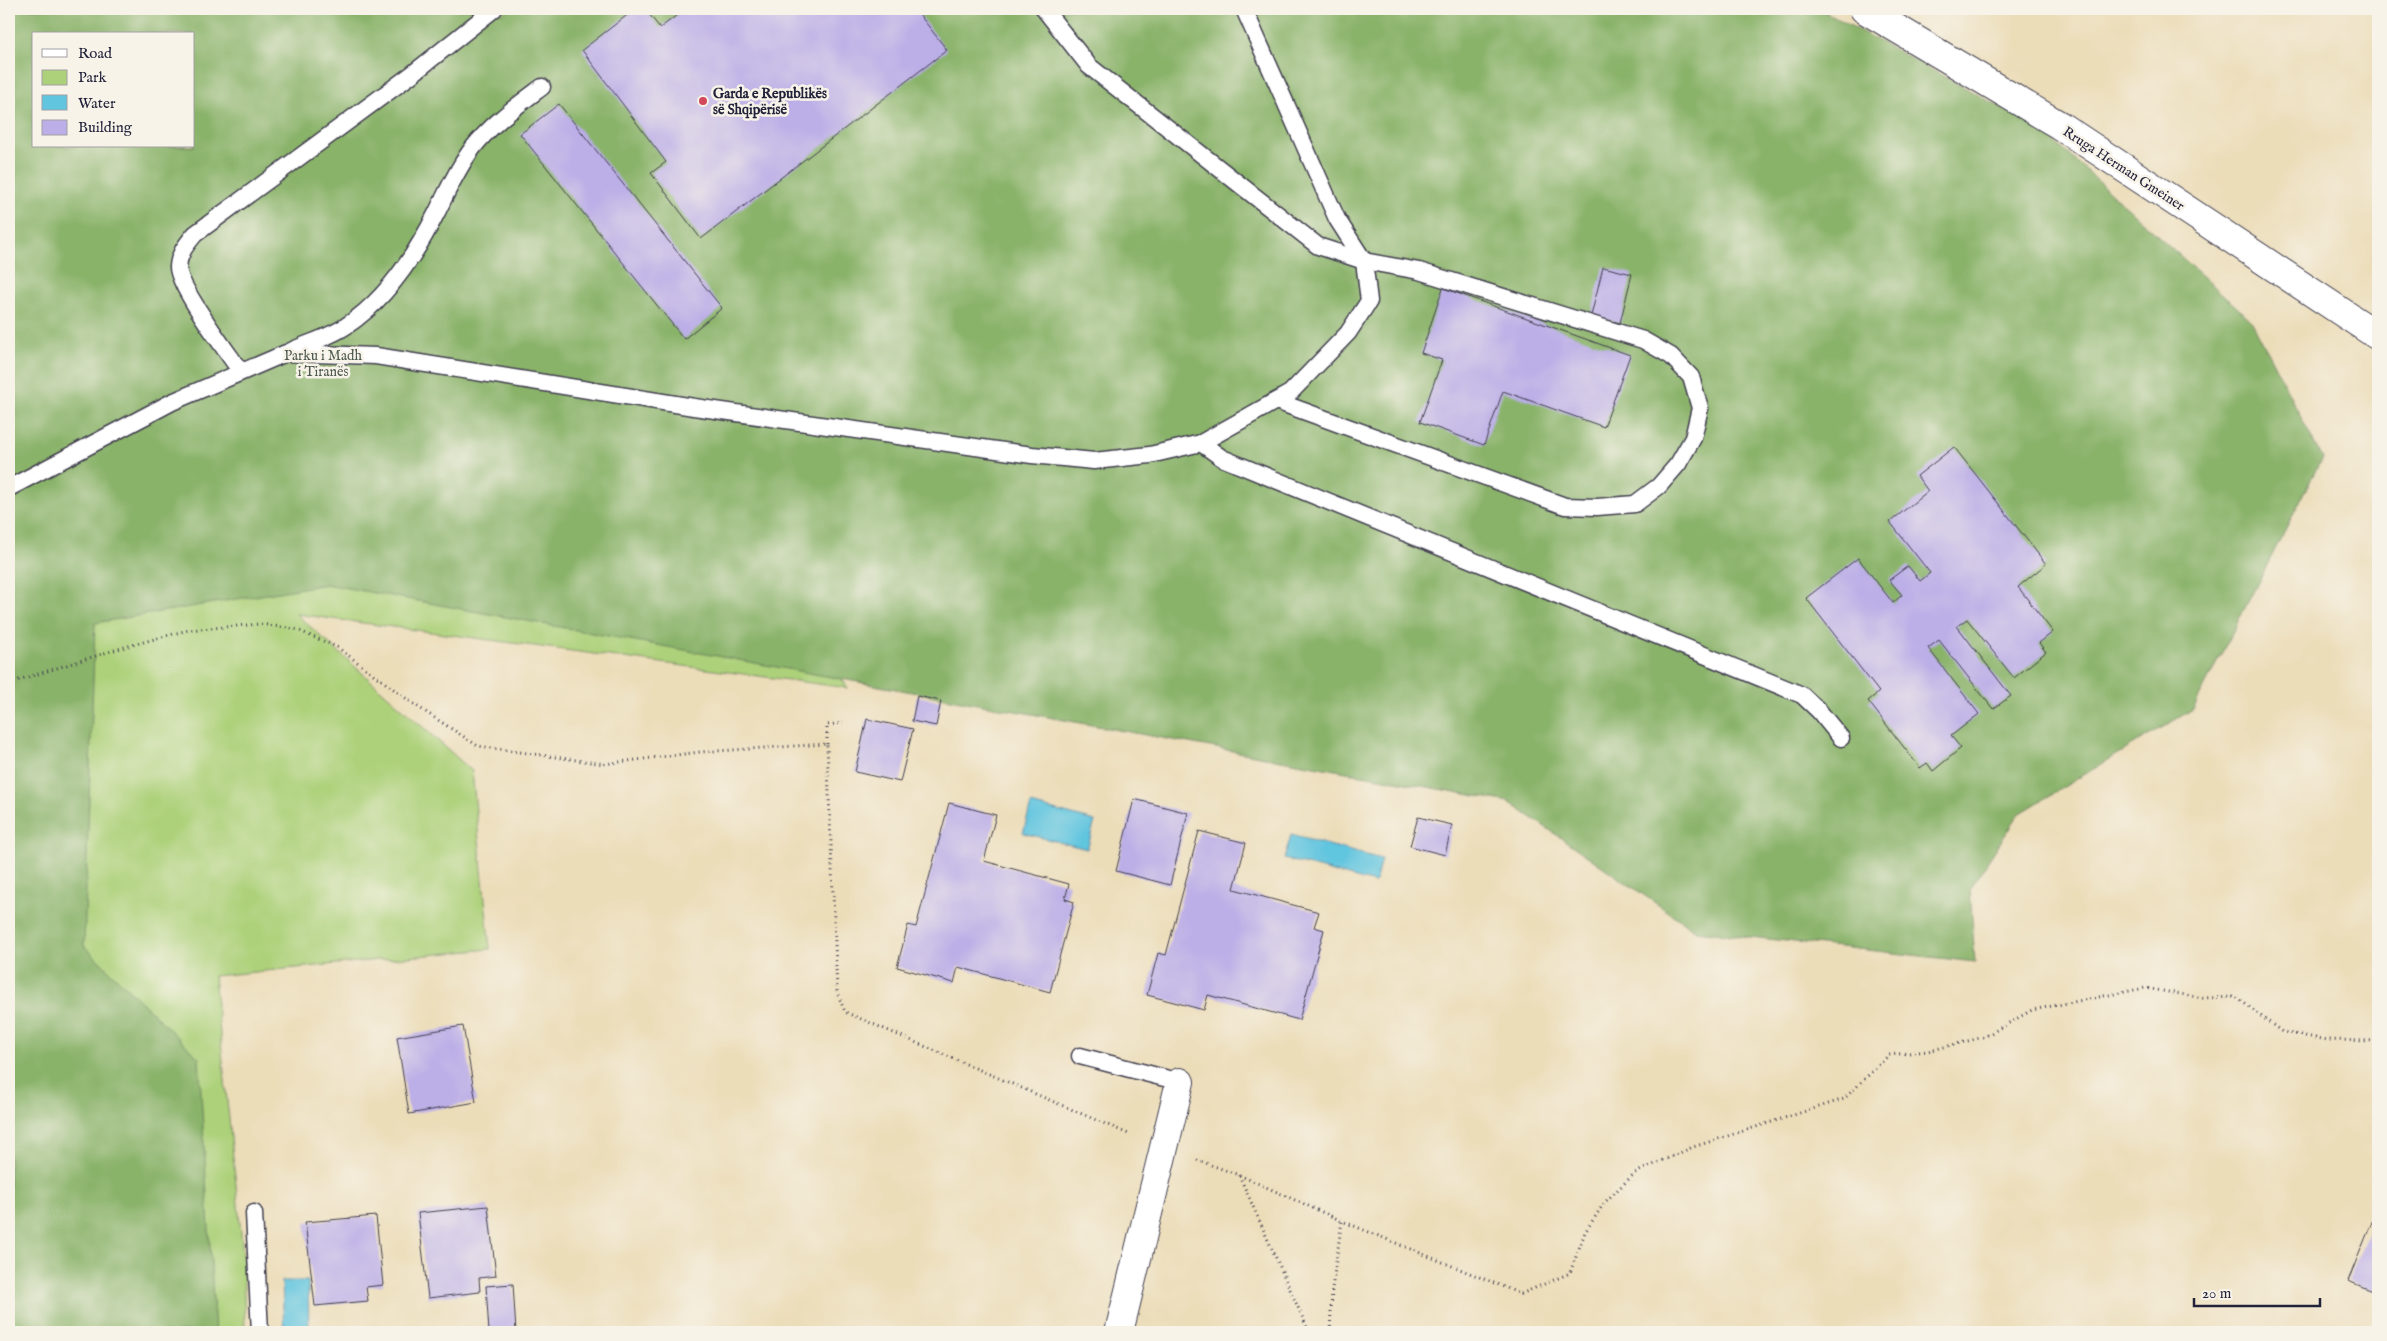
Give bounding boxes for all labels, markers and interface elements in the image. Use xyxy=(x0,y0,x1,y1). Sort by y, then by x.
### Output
legend xyxy=(32,32,195,148)
text: Road xyxy=(78,44,113,63)
text: Park xyxy=(78,68,108,87)
place label: Garda e Republikës së Shqipërisë xyxy=(713,85,827,119)
text: Water xyxy=(78,94,116,113)
marker: Garda e Republikës së Shqipërisë xyxy=(697,95,709,107)
text: Building xyxy=(78,118,133,137)
street label: Rruga Herman Gmeiner xyxy=(2059,123,2188,215)
park label: Parku i Madh i Tiranës xyxy=(284,347,362,381)
scale bar xyxy=(2194,1276,2321,1308)
text: 20 m xyxy=(2202,1284,2232,1303)

